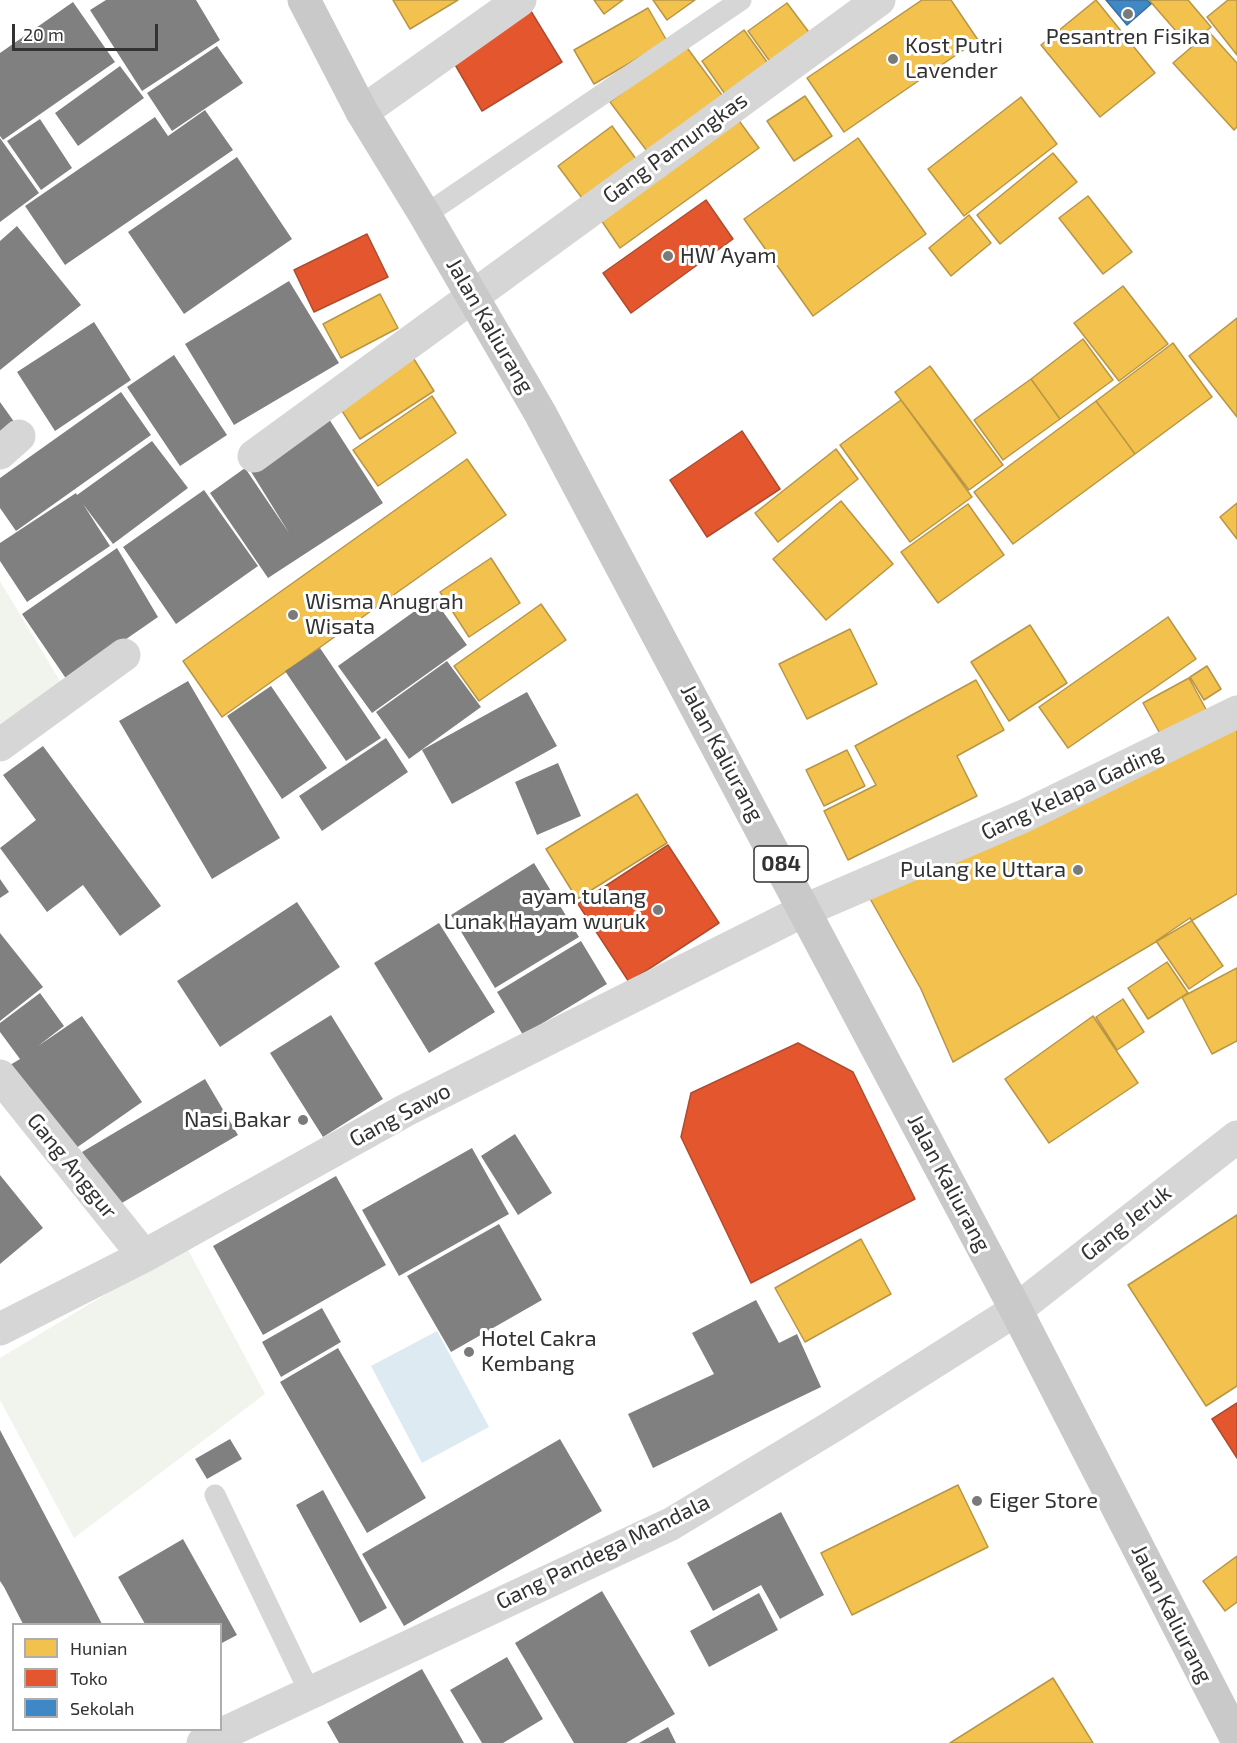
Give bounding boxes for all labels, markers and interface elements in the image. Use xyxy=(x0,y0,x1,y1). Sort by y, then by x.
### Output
marker: Pesantren Fisika xyxy=(1121,7,1135,21)
scale bar xyxy=(15,12,160,50)
text: 20 m xyxy=(23,23,64,45)
place label: Pesantren Fisika xyxy=(1046,24,1210,50)
place label: Kost Putri Lavender xyxy=(905,33,1003,84)
marker: Kost Putri Lavender xyxy=(886,52,900,66)
street label: Gang Pamungkas xyxy=(598,87,752,209)
place label: HW Ayam xyxy=(680,243,777,269)
marker: HW Ayam xyxy=(661,249,675,263)
street label: Jalan Kaliurang xyxy=(441,254,539,398)
place label: Wisma Anugrah Wisata xyxy=(305,589,464,640)
marker: Wisma Anugrah Wisata xyxy=(286,608,300,622)
street label: Jalan Kaliurang xyxy=(675,680,769,826)
street label: Gang Kelapa Gading xyxy=(977,738,1167,846)
road number: 084 xyxy=(754,846,808,882)
place label: Pulang ke Uttara xyxy=(900,857,1066,883)
marker: Pulang ke Uttara xyxy=(1071,863,1085,877)
place label: ayam tulang Lunak Hayam wuruk xyxy=(443,884,646,936)
marker: ayam tulang Lunak Hayam wuruk xyxy=(651,903,665,917)
street label: Gang Sawo xyxy=(345,1077,455,1153)
place label: Nasi Bakar xyxy=(184,1107,291,1133)
street label: Gang Anggur xyxy=(21,1108,123,1224)
street label: Jalan Kaliurang xyxy=(902,1110,996,1256)
marker: Nasi Bakar xyxy=(296,1113,310,1127)
street label: Gang Jeruk xyxy=(1075,1179,1177,1267)
place label: Hotel Cakra Kembang xyxy=(481,1326,597,1378)
marker: Hotel Cakra Kembang xyxy=(462,1345,476,1359)
place label: Eiger Store xyxy=(989,1488,1098,1514)
street label: Gang Pandega Mandala xyxy=(492,1489,714,1615)
marker: Eiger Store xyxy=(970,1494,984,1508)
street label: Jalan Kaliurang xyxy=(1126,1541,1218,1687)
legend xyxy=(12,1623,222,1731)
text: Hunian xyxy=(70,1637,128,1659)
text: Toko xyxy=(70,1667,108,1689)
text: Sekolah xyxy=(70,1697,135,1719)

